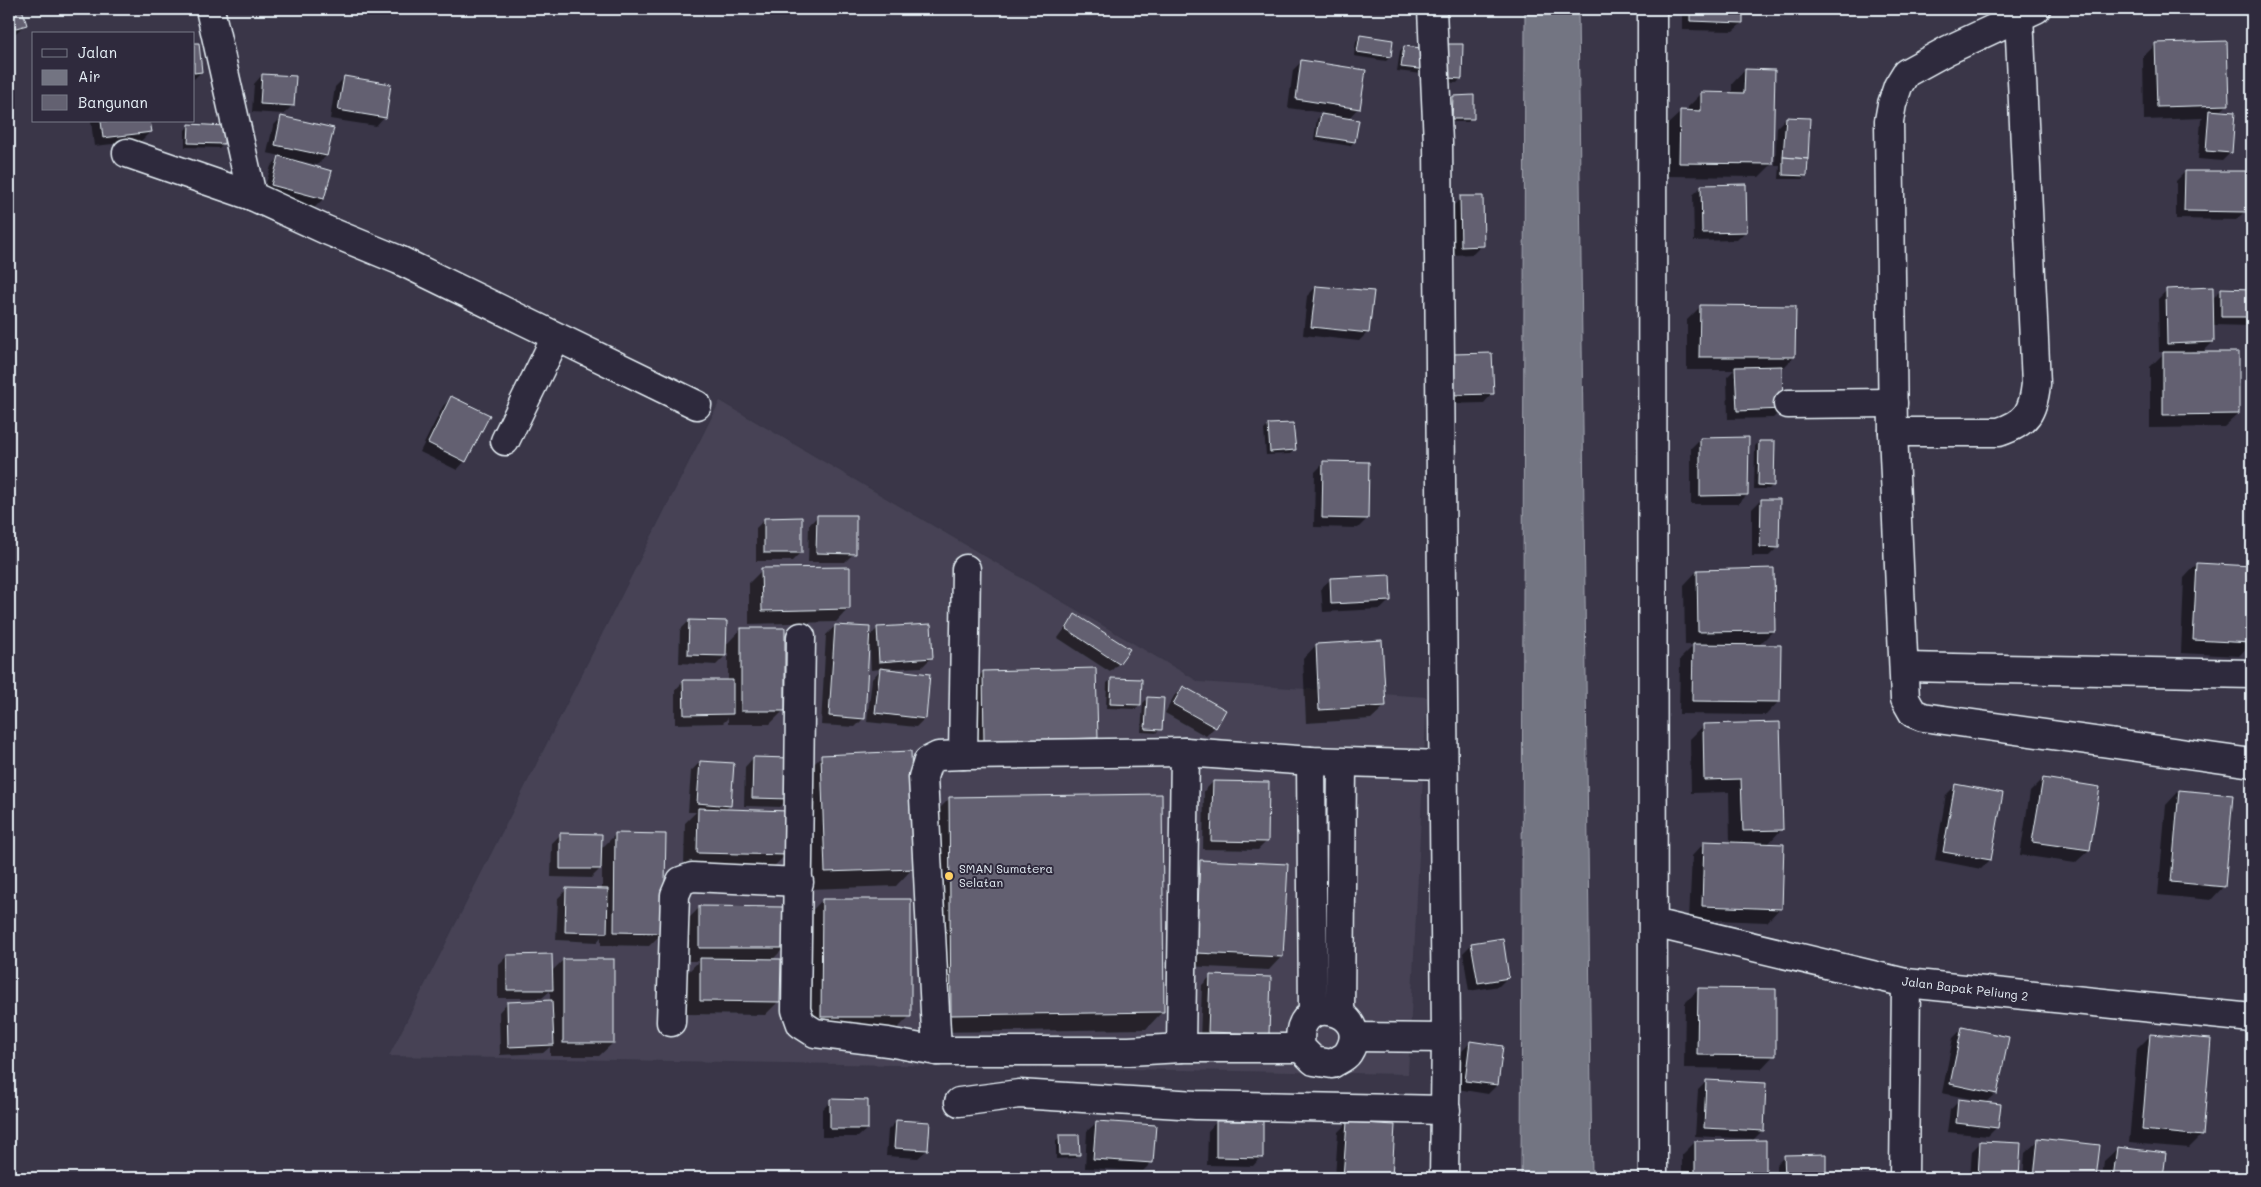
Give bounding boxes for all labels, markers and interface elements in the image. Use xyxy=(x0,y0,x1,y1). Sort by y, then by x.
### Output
legend xyxy=(32,32,195,122)
text: Jalan xyxy=(78,42,117,62)
text: Air xyxy=(78,66,101,86)
text: Bangunan xyxy=(78,92,148,112)
place label: SMAN Sumatera Selatan xyxy=(959,860,1053,890)
marker: SMAN Sumatera Selatan xyxy=(943,870,955,882)
street label: Jalan Bapak Peliung 2 xyxy=(1901,972,2029,1004)

